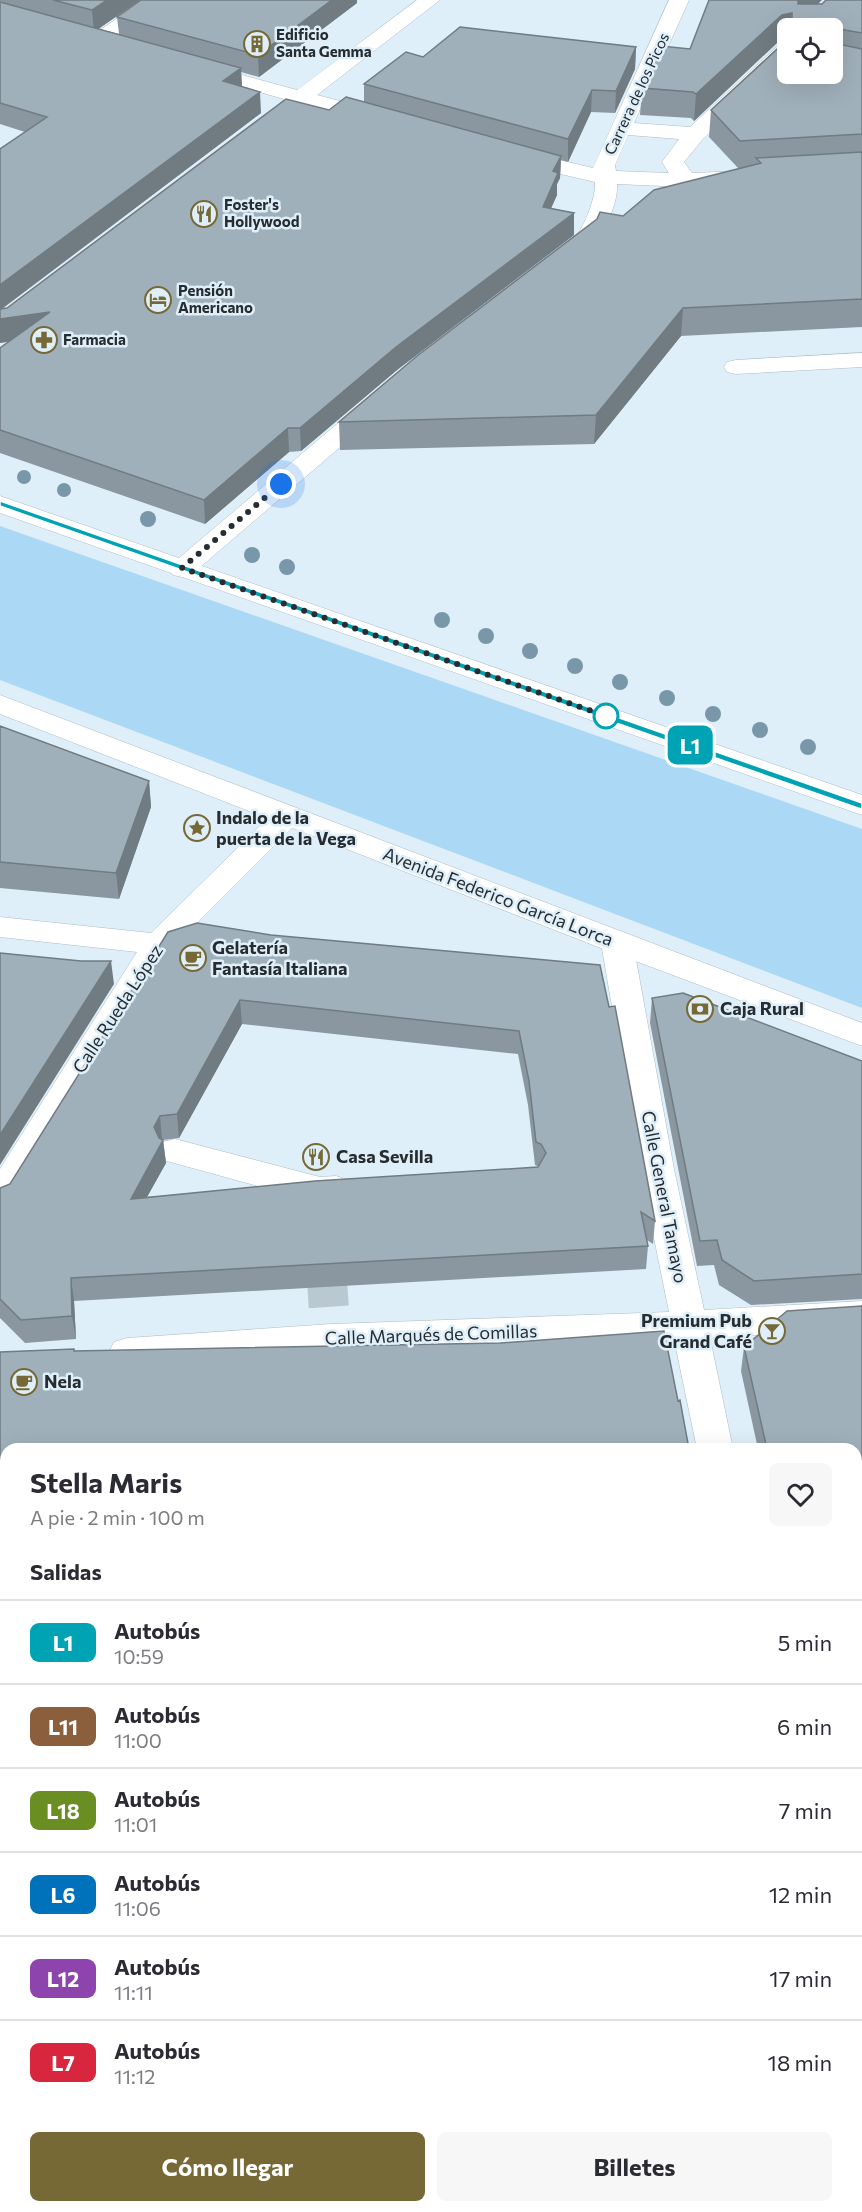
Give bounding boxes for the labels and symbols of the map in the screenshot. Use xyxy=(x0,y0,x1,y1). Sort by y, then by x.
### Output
place label: Edificio Santa Gemma xyxy=(276,25,372,60)
building icon: Edificio Santa Gemma xyxy=(242,29,272,59)
street label: Carrera de los Picos xyxy=(600,30,672,157)
place label: Foster's Hollywood xyxy=(224,195,299,230)
restaurant icon: Foster's Hollywood xyxy=(189,199,219,229)
place label: Pensión Americano xyxy=(178,281,253,316)
hotel icon: Pensión Americano xyxy=(143,285,173,315)
pharmacy icon: Farmacia xyxy=(29,325,59,355)
place label: Farmacia xyxy=(63,330,126,348)
your location xyxy=(266,469,296,499)
unlabelled marker xyxy=(593,703,619,729)
line badge: L1 xyxy=(663,726,717,764)
place label: Indalo de la puerta de la Vega xyxy=(216,806,356,849)
place icon: Indalo de la puerta de la Vega xyxy=(182,813,212,843)
street label: Avenida Federico García Lorca xyxy=(380,842,617,950)
place label: Gelatería Fantasía Italiana xyxy=(212,936,347,979)
street label: Calle Rueda López xyxy=(67,940,167,1077)
cafe icon: Gelatería Fantasía Italiana xyxy=(178,943,208,973)
bank icon: Caja Rural xyxy=(685,994,715,1024)
place label: Caja Rural xyxy=(720,997,804,1019)
street label: Calle General Tamayo xyxy=(638,1109,692,1285)
restaurant icon: Casa Sevilla xyxy=(301,1142,331,1172)
place label: Casa Sevilla xyxy=(336,1145,433,1167)
place label: Premium Pub Grand Café xyxy=(641,1309,752,1352)
bar icon: Premium Pub Grand Café xyxy=(757,1316,787,1346)
street label: Calle Marqués de Comillas xyxy=(324,1319,537,1349)
cafe icon: Nela xyxy=(9,1367,39,1397)
place label: Nela xyxy=(44,1370,81,1392)

